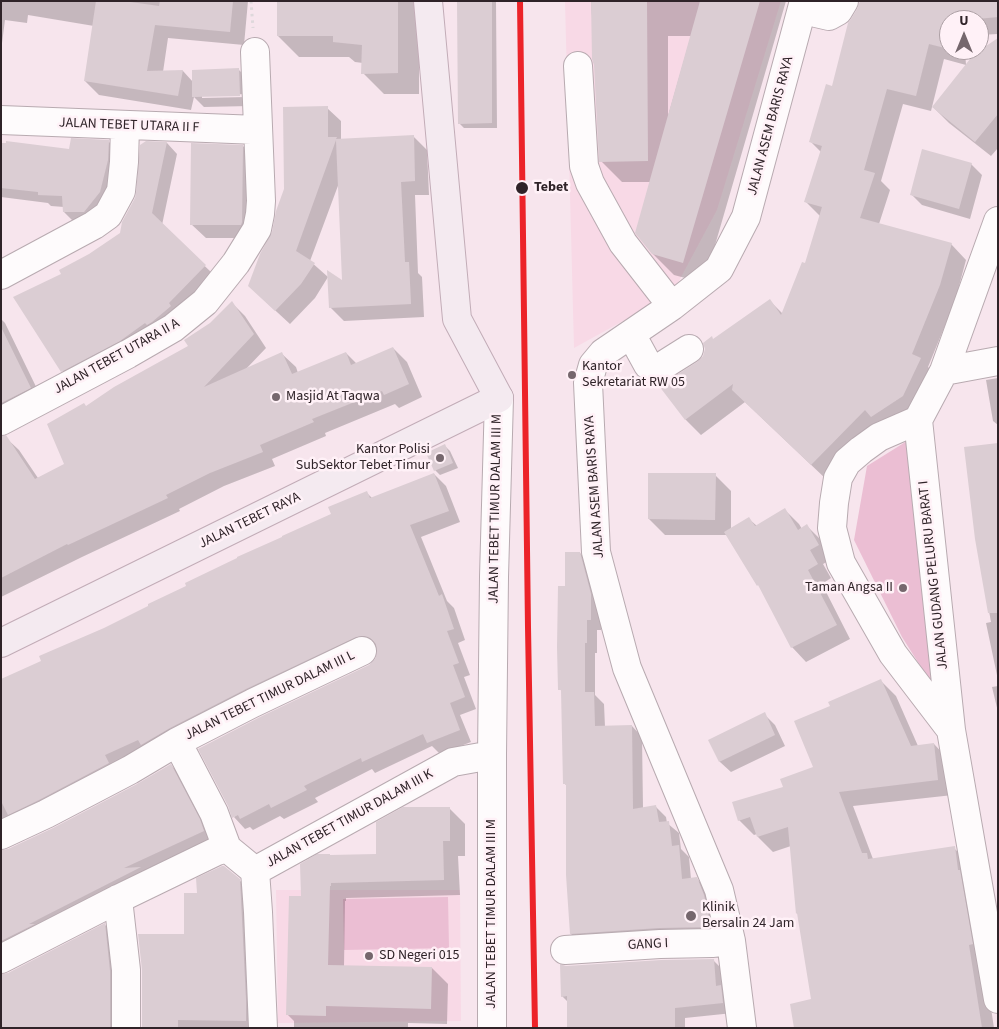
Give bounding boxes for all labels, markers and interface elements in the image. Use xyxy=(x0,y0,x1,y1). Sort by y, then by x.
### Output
north arrow xyxy=(939,10,989,60)
text: U xyxy=(959,11,969,31)
street label: JALAN ASEM BARIS RAYA xyxy=(744,55,798,197)
street label: JALAN TEBET UTARA II F xyxy=(59,115,199,137)
marker: Tebet xyxy=(514,180,530,196)
place label: Tebet xyxy=(534,180,568,196)
street label: JALAN TEBET UTARA II A xyxy=(51,315,183,399)
place label: Kantor Sekretariat RW 05 xyxy=(582,359,685,392)
marker: Kantor Sekretariat RW 05 xyxy=(566,369,578,381)
place label: Masjid At Taqwa xyxy=(286,389,380,405)
marker: Masjid At Taqwa xyxy=(270,391,282,403)
street label: JALAN TEBET TIMUR DALAM III M xyxy=(486,414,506,604)
street label: JALAN ASEM BARIS RAYA xyxy=(582,415,608,559)
place label: Kantor Polisi SubSektor Tebet Timur xyxy=(296,442,430,474)
marker: Kantor Polisi SubSektor Tebet Timur xyxy=(434,452,446,464)
street label: JALAN GUDANG PELURU BARAT I xyxy=(916,480,952,670)
street label: JALAN TEBET RAYA xyxy=(197,489,303,553)
place label: Taman Angsa II xyxy=(805,580,893,596)
marker: Taman Angsa II xyxy=(897,582,909,594)
street label: JALAN TEBET TIMUR DALAM III L xyxy=(182,648,358,744)
street label: JALAN TEBET TIMUR DALAM III K xyxy=(264,766,436,872)
street label: JALAN TEBET TIMUR DALAM III M xyxy=(484,819,500,1009)
place label: Klinik Bersalin 24 Jam xyxy=(702,900,794,932)
marker: Klinik Bersalin 24 Jam xyxy=(684,909,698,923)
street label: GANG I xyxy=(627,936,669,954)
place label: SD Negeri 015 xyxy=(379,948,460,964)
marker: SD Negeri 015 xyxy=(363,950,375,962)

